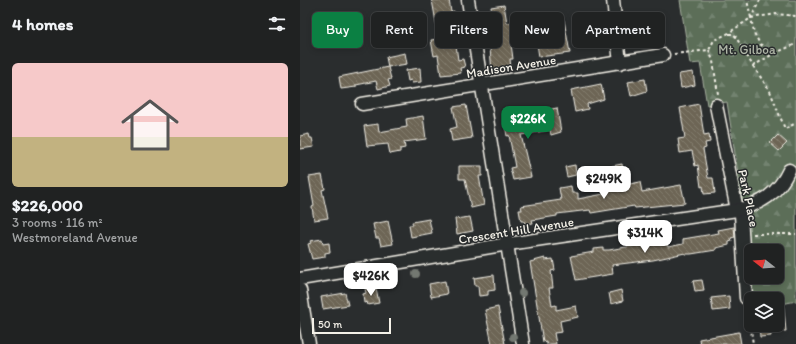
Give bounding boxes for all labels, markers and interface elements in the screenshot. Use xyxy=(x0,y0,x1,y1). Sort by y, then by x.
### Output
chip: Buy xyxy=(312,12,363,48)
chip: Rent xyxy=(371,12,427,48)
chip: Filters xyxy=(435,12,502,48)
chip: New xyxy=(510,12,564,48)
chip: Apartment xyxy=(572,12,665,48)
icon: filters xyxy=(266,13,288,35)
text: 4 homes xyxy=(12,14,73,34)
park label: Mt. Gilboa xyxy=(718,42,776,57)
street label: Madison Avenue xyxy=(465,52,557,81)
icon: home xyxy=(114,89,186,161)
pin: $226K xyxy=(500,106,556,140)
text: $226K xyxy=(510,111,546,126)
pin: $249K xyxy=(576,166,632,200)
street label: Park Place xyxy=(735,168,762,228)
text: $249K xyxy=(586,171,622,186)
text: $226,000 xyxy=(12,195,83,215)
street label: Crescent Hill Avenue xyxy=(457,214,575,247)
text: 3 rooms · 116 m² xyxy=(12,215,103,230)
pin: $314K xyxy=(617,220,673,254)
text: $314K xyxy=(627,225,663,240)
text: Westmoreland Avenue xyxy=(12,230,138,245)
north arrow xyxy=(744,244,784,284)
map controls xyxy=(744,244,784,332)
pin: $426K xyxy=(343,263,399,297)
text: $426K xyxy=(353,268,389,283)
button: layers xyxy=(744,292,784,332)
scale bar xyxy=(312,316,391,335)
text: 50 m xyxy=(318,318,342,331)

